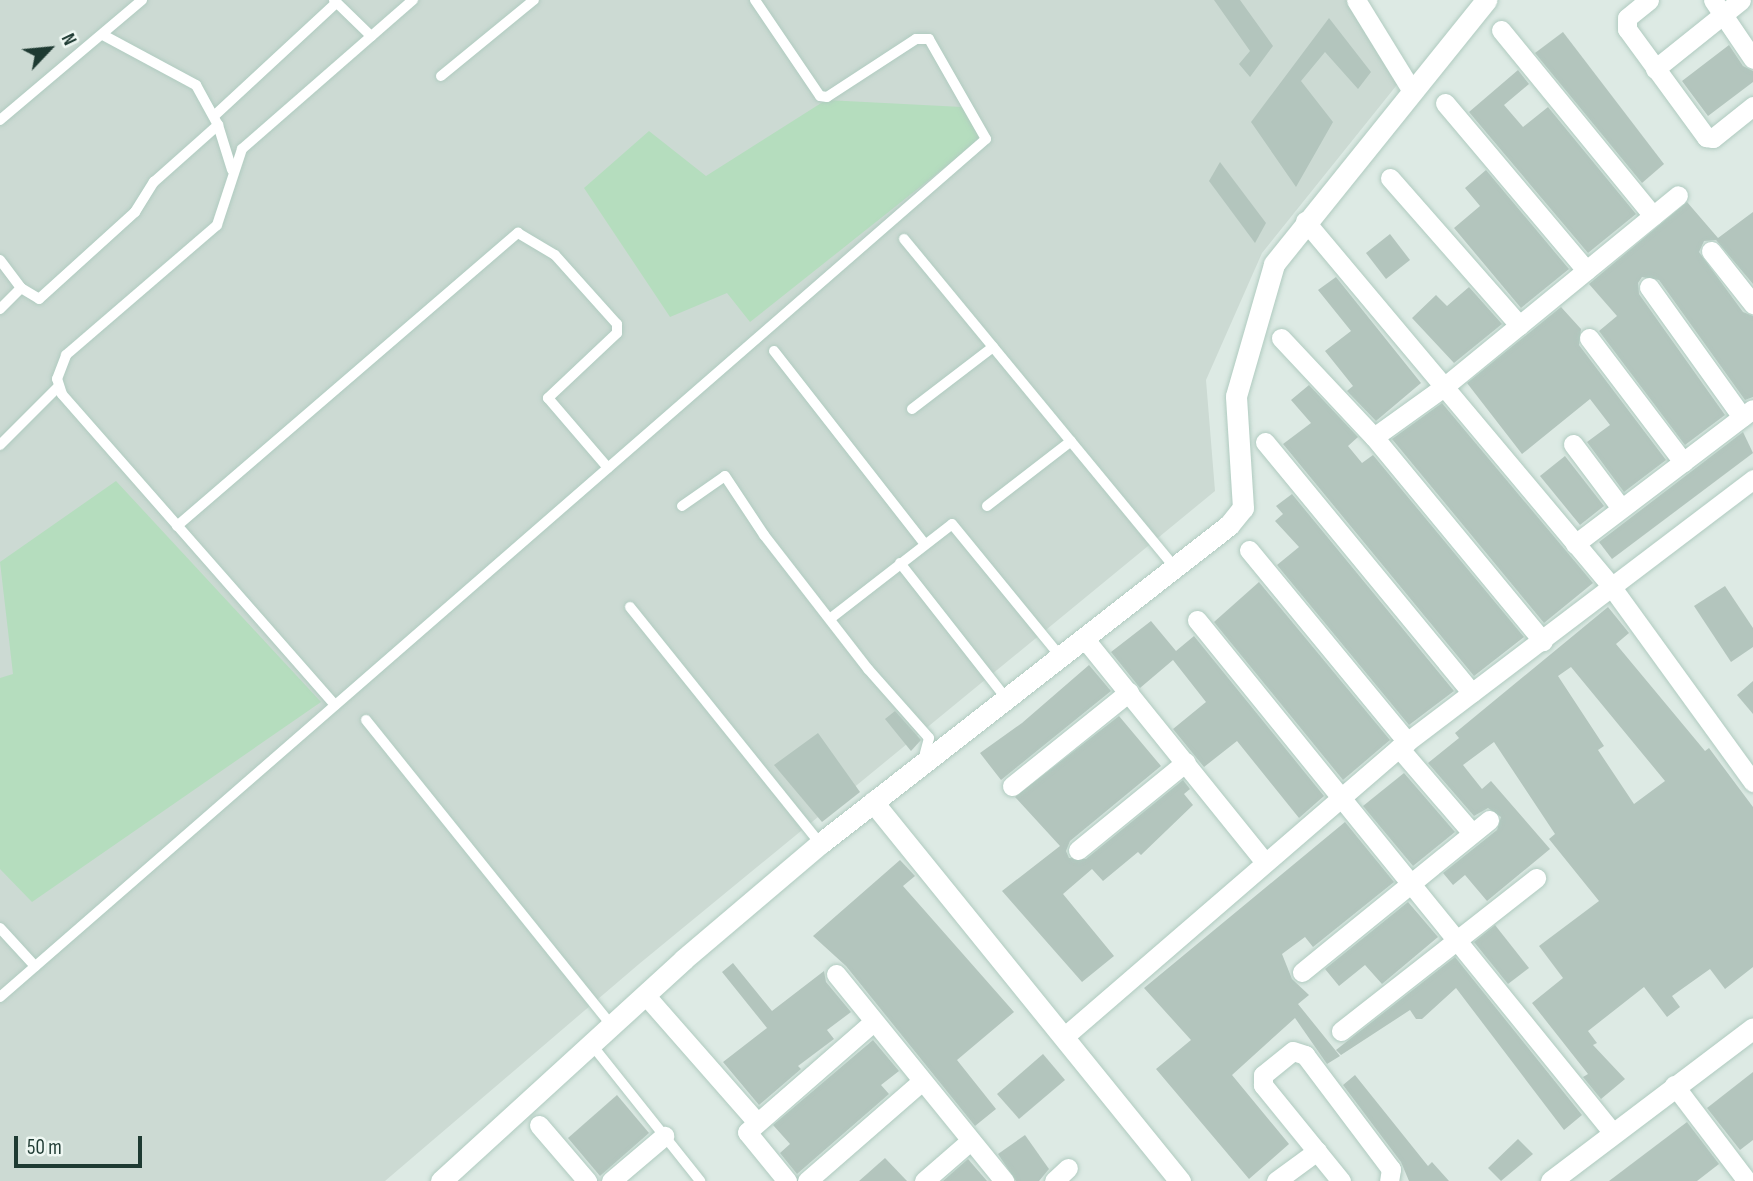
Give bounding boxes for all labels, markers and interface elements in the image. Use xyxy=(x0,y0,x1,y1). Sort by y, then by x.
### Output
north arrow xyxy=(14,14,84,84)
text: N xyxy=(56,30,81,49)
scale bar xyxy=(18,1122,145,1166)
text: 50 m xyxy=(27,1135,62,1160)

